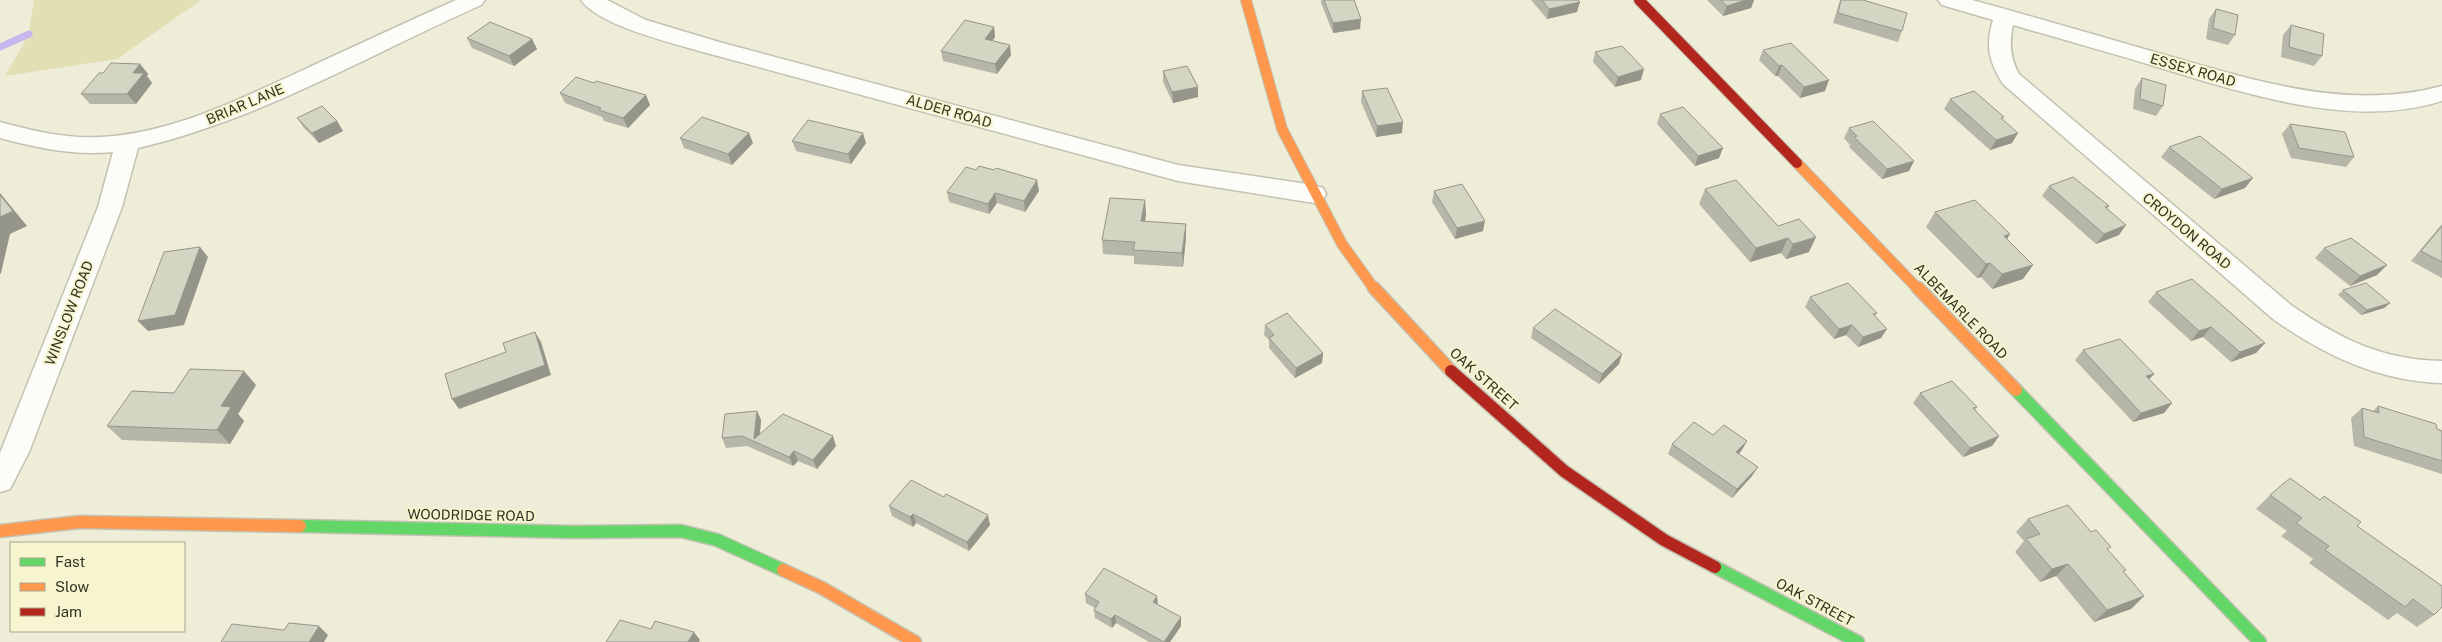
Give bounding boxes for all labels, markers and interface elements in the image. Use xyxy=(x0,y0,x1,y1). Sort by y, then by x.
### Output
street label: ESSEX ROAD xyxy=(2148,50,2238,90)
street label: BRIAR LANE xyxy=(204,80,286,128)
street label: ALDER ROAD xyxy=(904,91,994,131)
street label: CROYDON ROAD xyxy=(2140,189,2234,273)
street label: WINSLOW ROAD xyxy=(42,259,96,367)
street label: ALBEMARLE ROAD xyxy=(1911,260,2011,362)
street label: OAK STREET xyxy=(1447,344,1521,414)
street label: WOODRIDGE ROAD xyxy=(407,506,535,524)
legend xyxy=(10,542,185,632)
text: Fast xyxy=(55,553,85,570)
street label: OAK STREET xyxy=(1773,575,1857,629)
text: Slow xyxy=(55,578,90,595)
text: Jam xyxy=(55,603,82,620)

